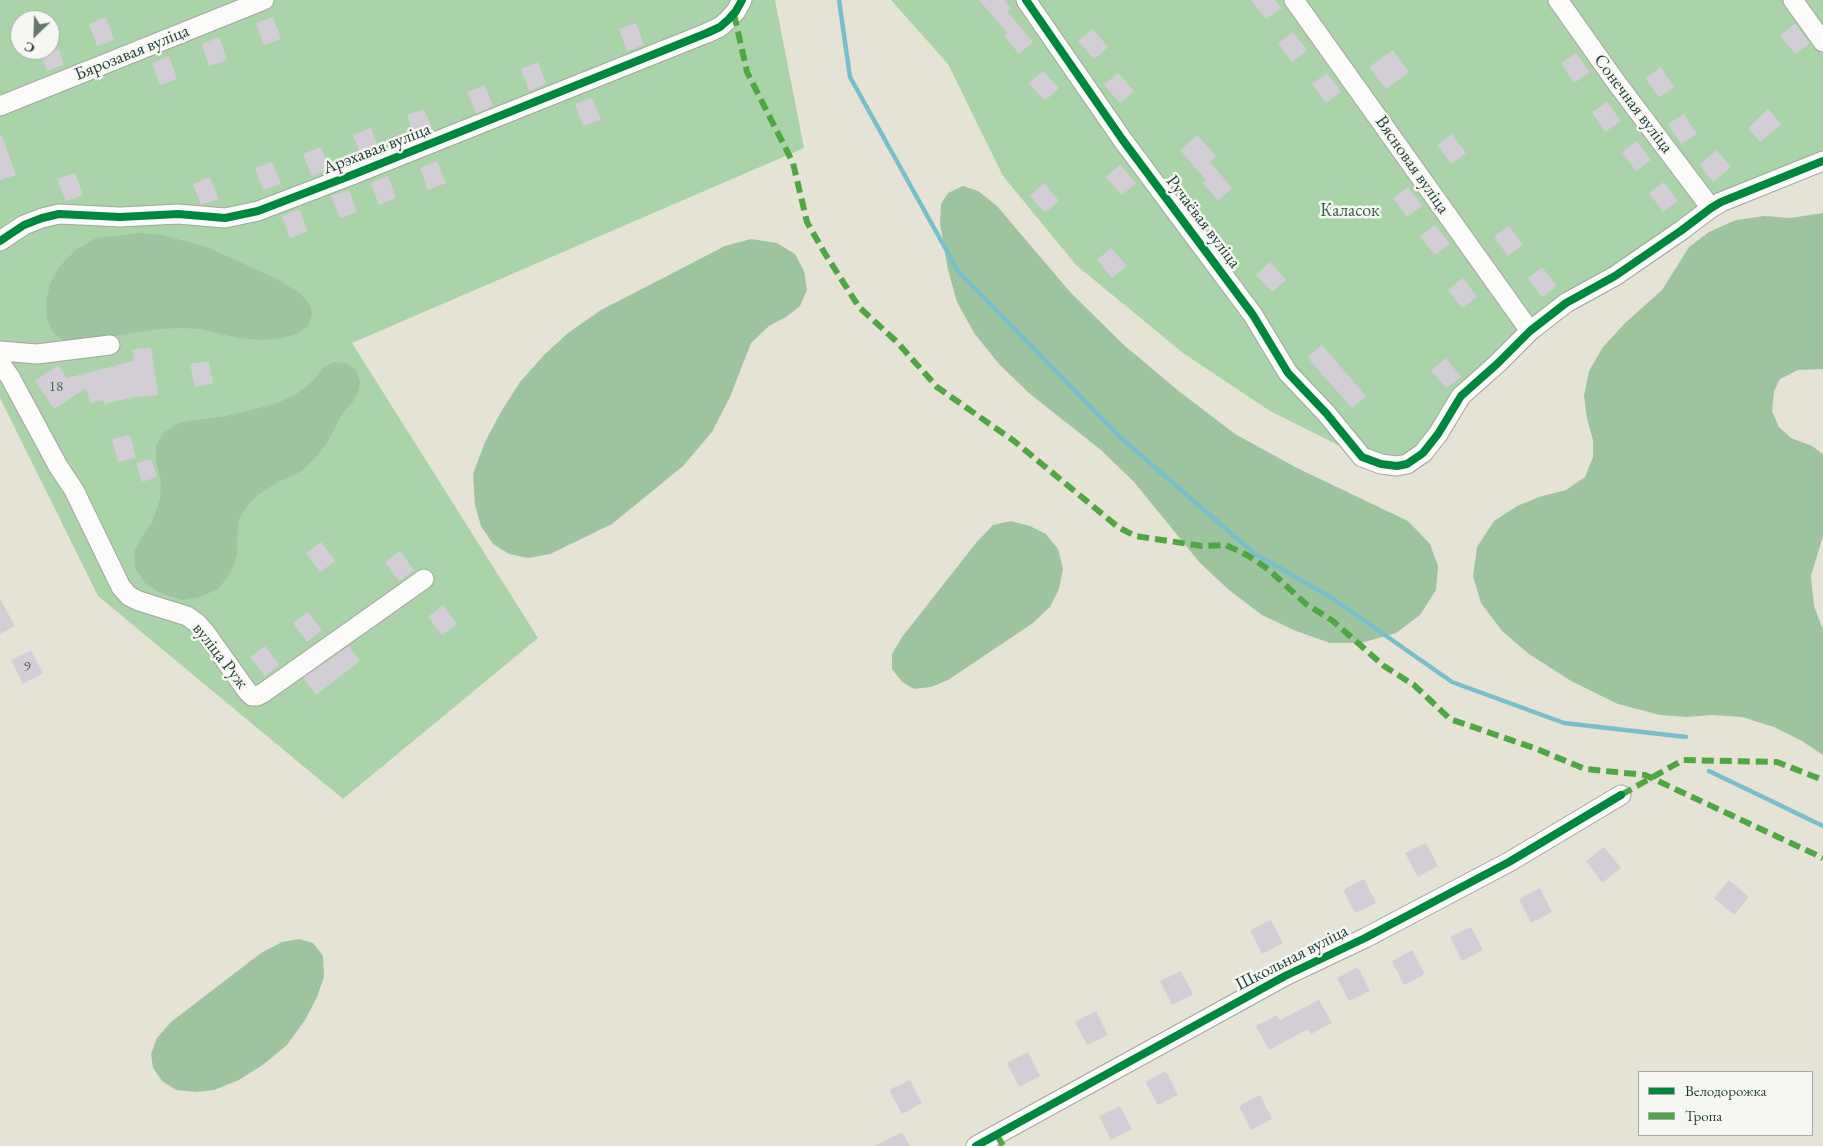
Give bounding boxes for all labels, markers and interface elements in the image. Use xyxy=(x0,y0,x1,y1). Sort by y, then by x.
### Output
north arrow xyxy=(10,10,60,60)
street label: Бярозавая вуліца xyxy=(72,20,192,86)
text: С xyxy=(21,38,38,58)
street label: Сонечная вуліца xyxy=(1589,50,1677,158)
street label: Вясновая вуліца xyxy=(1370,112,1454,218)
street label: Арэхавая вуліца xyxy=(320,119,434,179)
street label: Ручаёвая вуліца xyxy=(1161,171,1245,273)
park label: Каласок xyxy=(1320,200,1380,222)
house number: 18 xyxy=(49,378,63,396)
street label: вуліца Руж xyxy=(187,618,253,694)
house number: 9 xyxy=(23,658,31,676)
street label: Школьная вуліца xyxy=(1232,920,1352,996)
legend xyxy=(1638,1071,1813,1136)
text: Велодорожка xyxy=(1685,1081,1766,1100)
text: Тропа xyxy=(1685,1106,1722,1125)

